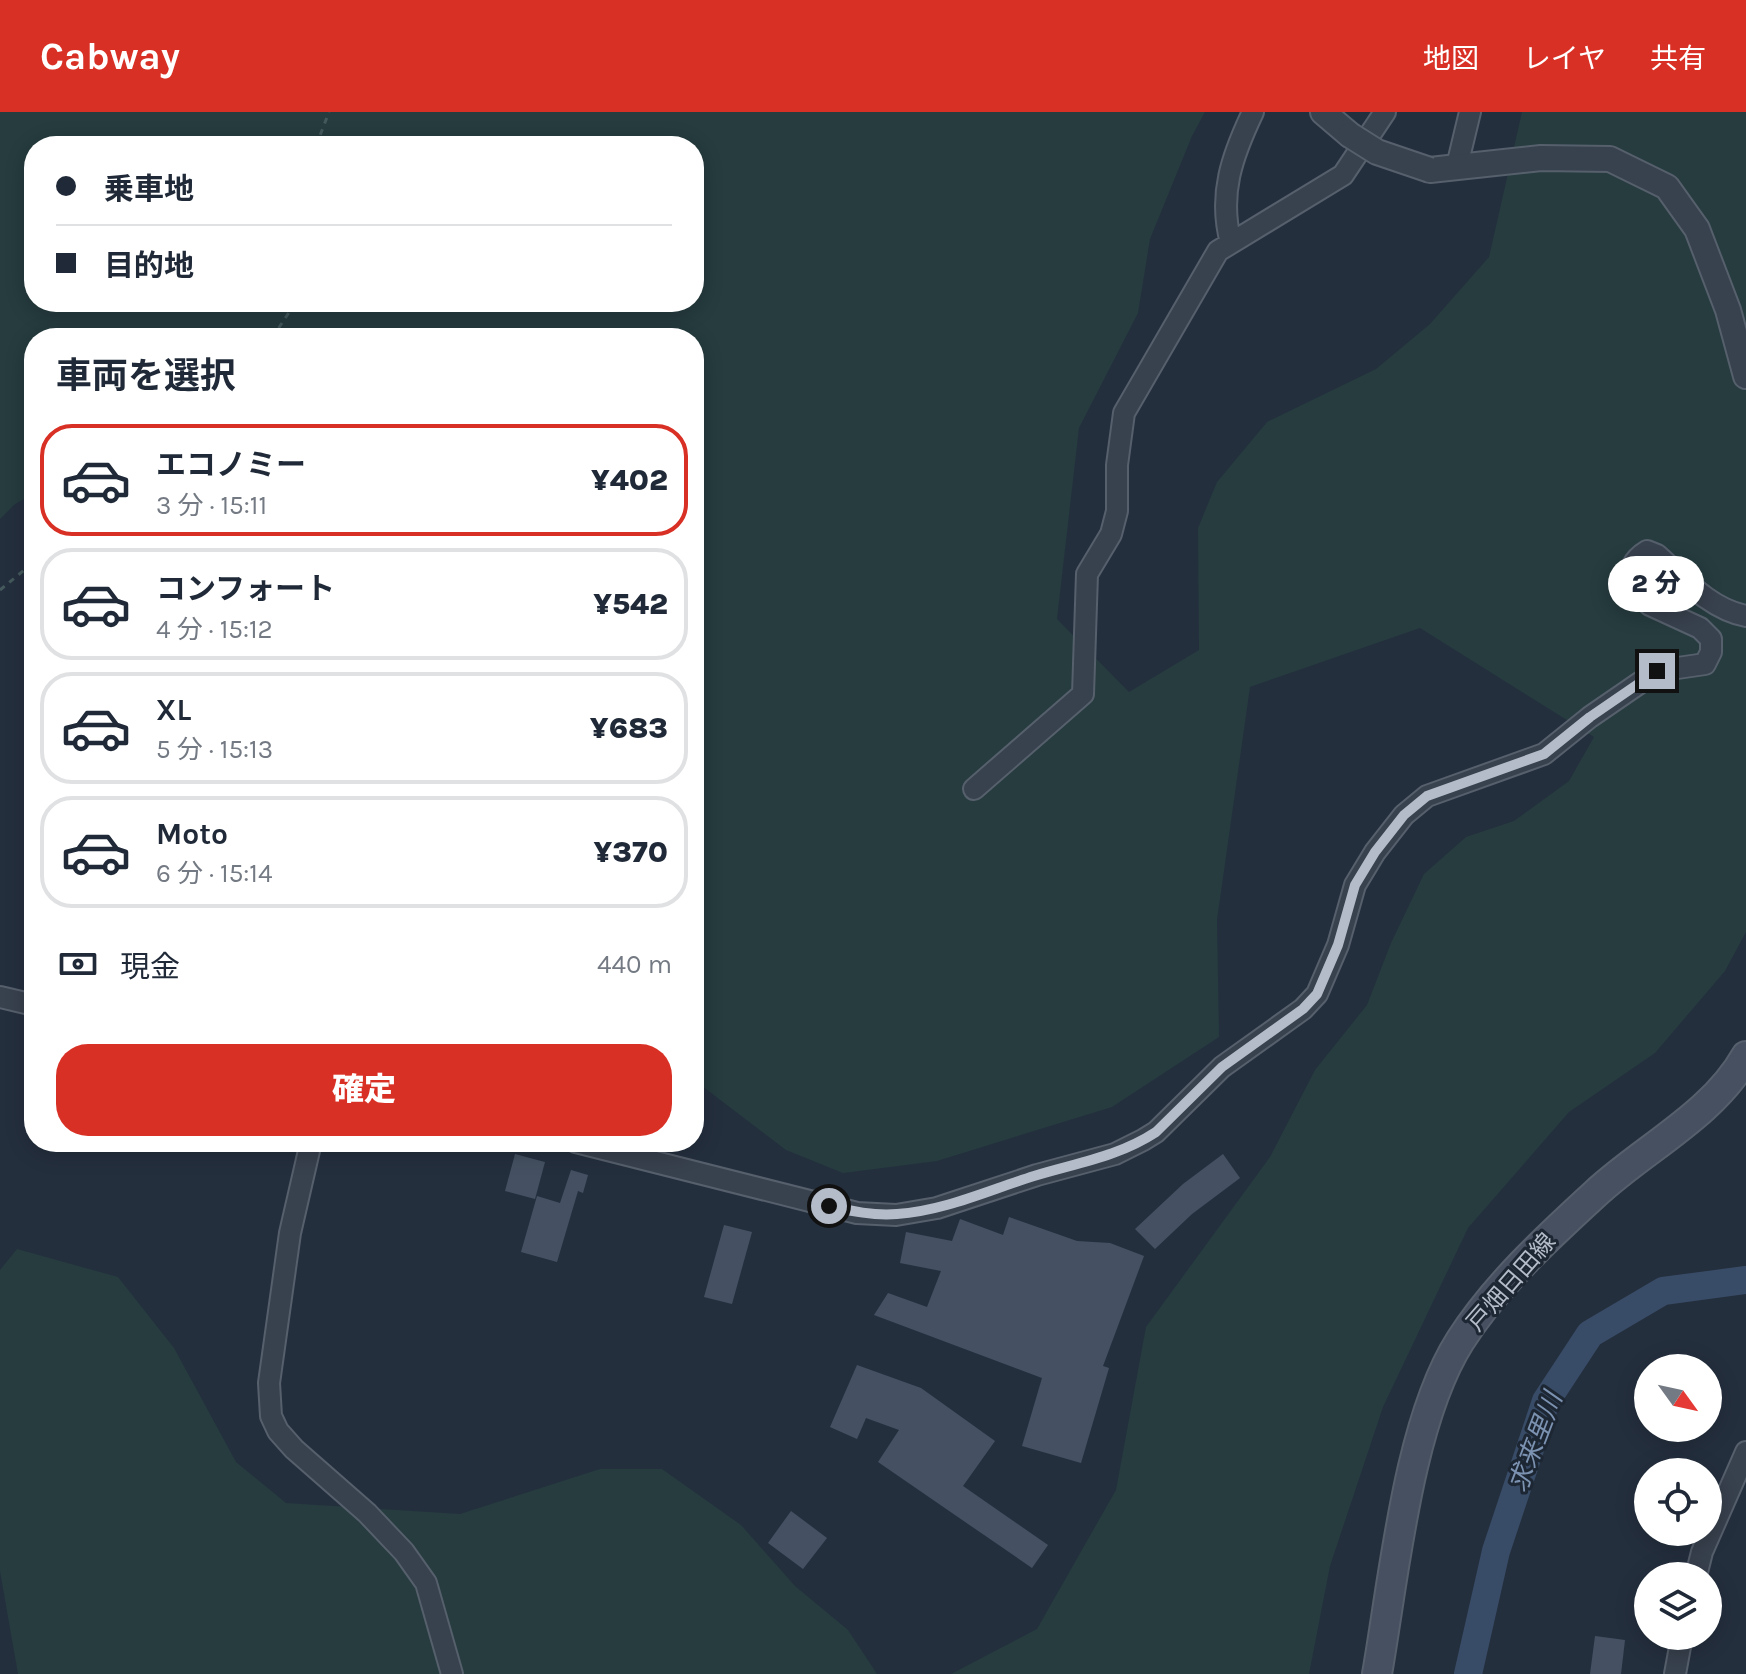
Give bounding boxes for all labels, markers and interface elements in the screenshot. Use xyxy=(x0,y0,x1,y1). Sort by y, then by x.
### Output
text: Cabway xyxy=(40,34,180,79)
text: 地図 xyxy=(1423,42,1479,75)
text: レイヤ xyxy=(1523,42,1606,75)
text: 共有 xyxy=(1650,42,1706,75)
text: 乗車地 xyxy=(104,171,194,207)
text: 目的地 xyxy=(104,248,194,284)
text: 車両を選択 xyxy=(56,355,236,397)
icon: car xyxy=(60,444,132,516)
text: エコノミー xyxy=(156,447,306,483)
text: ¥402 xyxy=(591,462,668,498)
text: 3 分 · 15:11 xyxy=(156,490,267,521)
callout: 2 分 xyxy=(1609,555,1705,611)
icon: car xyxy=(60,568,132,640)
text: 2 分 xyxy=(1631,568,1681,599)
text: コンフォート xyxy=(156,571,335,607)
text: ¥542 xyxy=(593,586,668,622)
text: 4 分 · 15:12 xyxy=(156,614,273,645)
route end xyxy=(1639,653,1675,689)
icon: car xyxy=(60,692,132,764)
text: XL xyxy=(156,692,191,728)
text: ¥683 xyxy=(590,710,668,746)
text: 5 分 · 15:13 xyxy=(156,734,273,765)
icon: car xyxy=(60,816,132,888)
text: Moto xyxy=(156,816,228,852)
text: ¥370 xyxy=(594,834,668,870)
text: 6 分 · 15:14 xyxy=(156,858,272,889)
icon: cash xyxy=(56,942,100,986)
text: 現金 xyxy=(120,949,180,985)
text: 440 m xyxy=(597,949,672,980)
button: 確定 xyxy=(56,1044,672,1136)
route start xyxy=(811,1188,847,1224)
street label: 戸畑日田線 xyxy=(1461,1228,1561,1336)
north arrow xyxy=(1634,1354,1722,1442)
map controls xyxy=(1634,1354,1722,1650)
water label: 求来里川 xyxy=(1502,1385,1570,1496)
button: locate xyxy=(1634,1458,1722,1546)
button: layers xyxy=(1634,1562,1722,1650)

